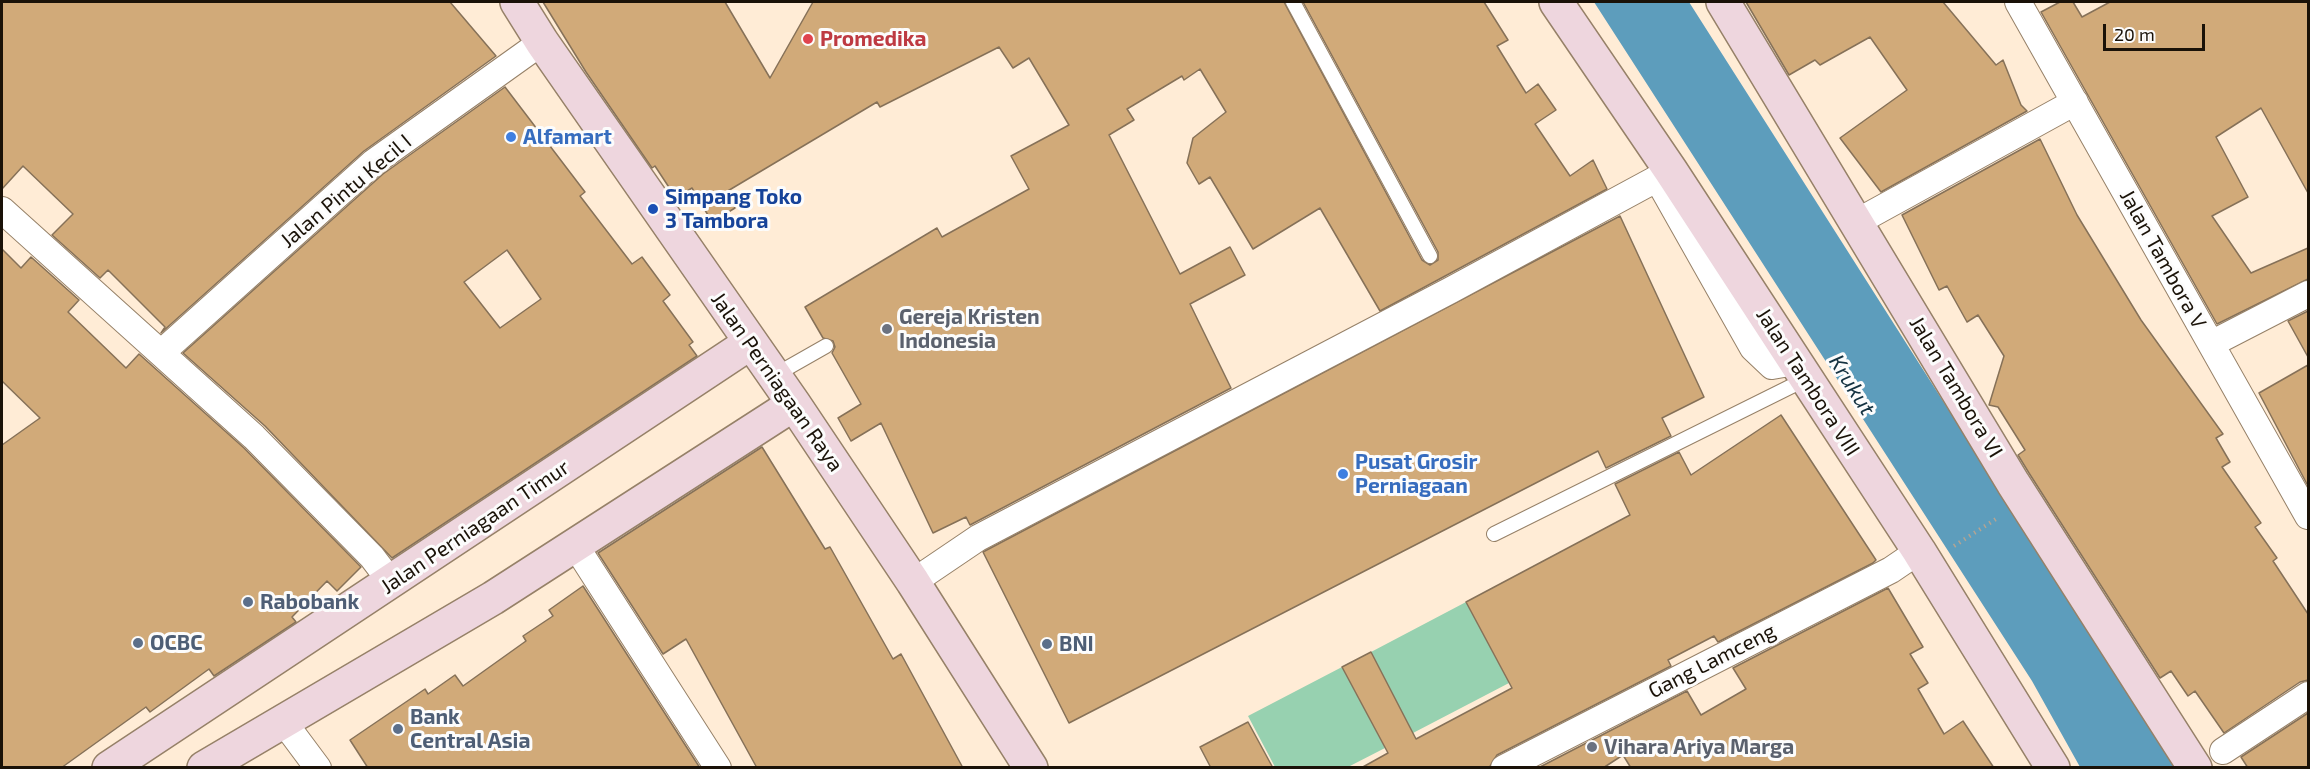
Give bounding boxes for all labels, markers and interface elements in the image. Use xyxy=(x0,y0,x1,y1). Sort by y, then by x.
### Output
scale bar xyxy=(2106,12,2208,50)
text: 20 m xyxy=(2114,23,2155,45)
place label: Promedika xyxy=(820,26,927,52)
marker: Promedika xyxy=(801,32,815,46)
place label: Alfamart xyxy=(523,124,612,150)
street label: Jalan Pintu Kecil I xyxy=(275,129,417,253)
marker: Alfamart xyxy=(504,130,518,144)
place label: Simpang Toko 3 Tambora xyxy=(665,184,802,234)
street label: Jalan Tambora V xyxy=(2114,185,2212,333)
marker: Simpang Toko 3 Tambora xyxy=(646,202,660,216)
street label: Jalan Perniagaan Raya xyxy=(706,288,848,476)
street label: Jalan Tambora VIII xyxy=(1751,303,1865,461)
place label: Gereja Kristen Indonesia xyxy=(899,304,1040,354)
street label: Jalan Tambora VI xyxy=(1904,312,2008,462)
marker: Gereja Kristen Indonesia xyxy=(880,322,894,336)
water label: Krukut xyxy=(1823,350,1881,420)
place label: Pusat Grosir Perniagaan xyxy=(1355,449,1477,499)
street label: Jalan Perniagaan Timur xyxy=(376,454,574,600)
marker: Pusat Grosir Perniagaan xyxy=(1336,467,1350,481)
place label: Rabobank xyxy=(260,589,359,615)
marker: Rabobank xyxy=(241,595,255,609)
street label: Gang Lamceng xyxy=(1644,618,1780,704)
place label: OCBC xyxy=(150,630,203,656)
place label: BNI xyxy=(1059,631,1094,657)
marker: OCBC xyxy=(131,636,145,650)
marker: BNI xyxy=(1040,637,1054,651)
place label: Bank Central Asia xyxy=(410,704,530,754)
marker: Bank Central Asia xyxy=(391,722,405,736)
place label: Vihara Ariya Marga xyxy=(1604,734,1794,760)
marker: Vihara Ariya Marga xyxy=(1585,740,1599,754)

